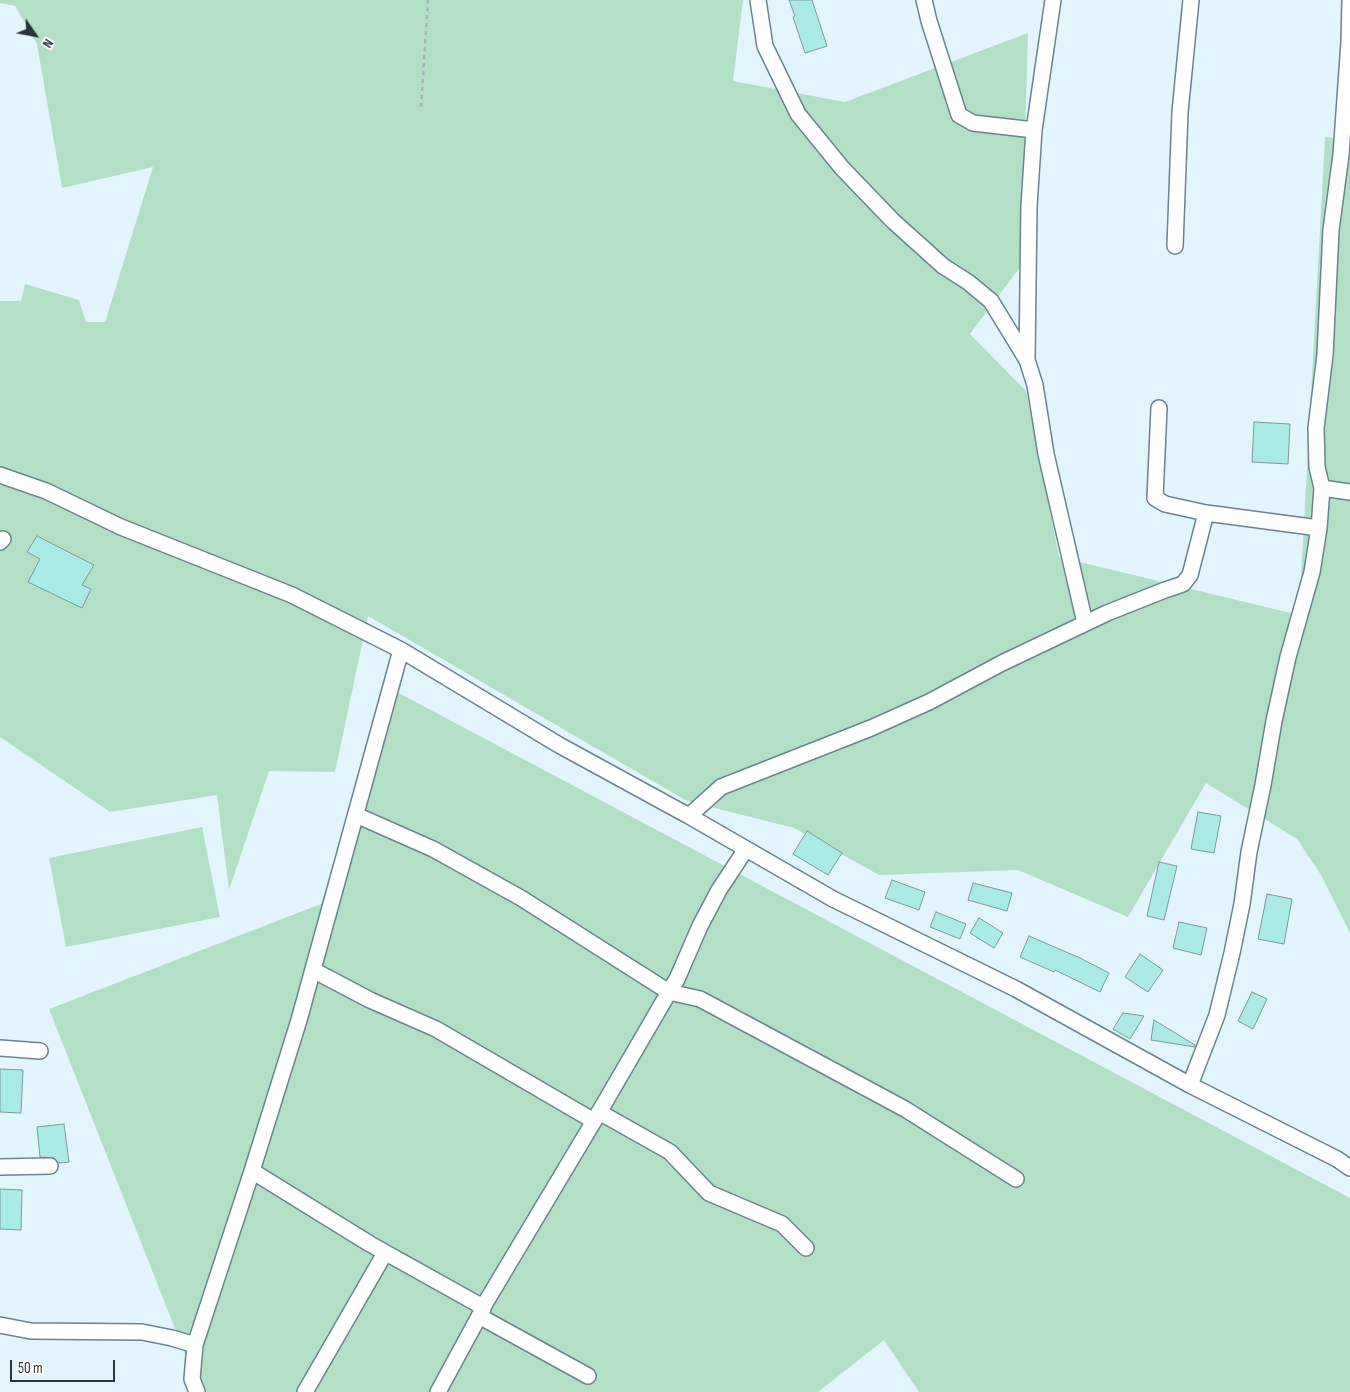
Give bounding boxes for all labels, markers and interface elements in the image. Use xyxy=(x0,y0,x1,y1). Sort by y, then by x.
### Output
north arrow xyxy=(10,10,60,60)
text: N xyxy=(39,36,57,51)
scale bar xyxy=(12,1350,118,1382)
text: 50 m xyxy=(18,1359,43,1378)

